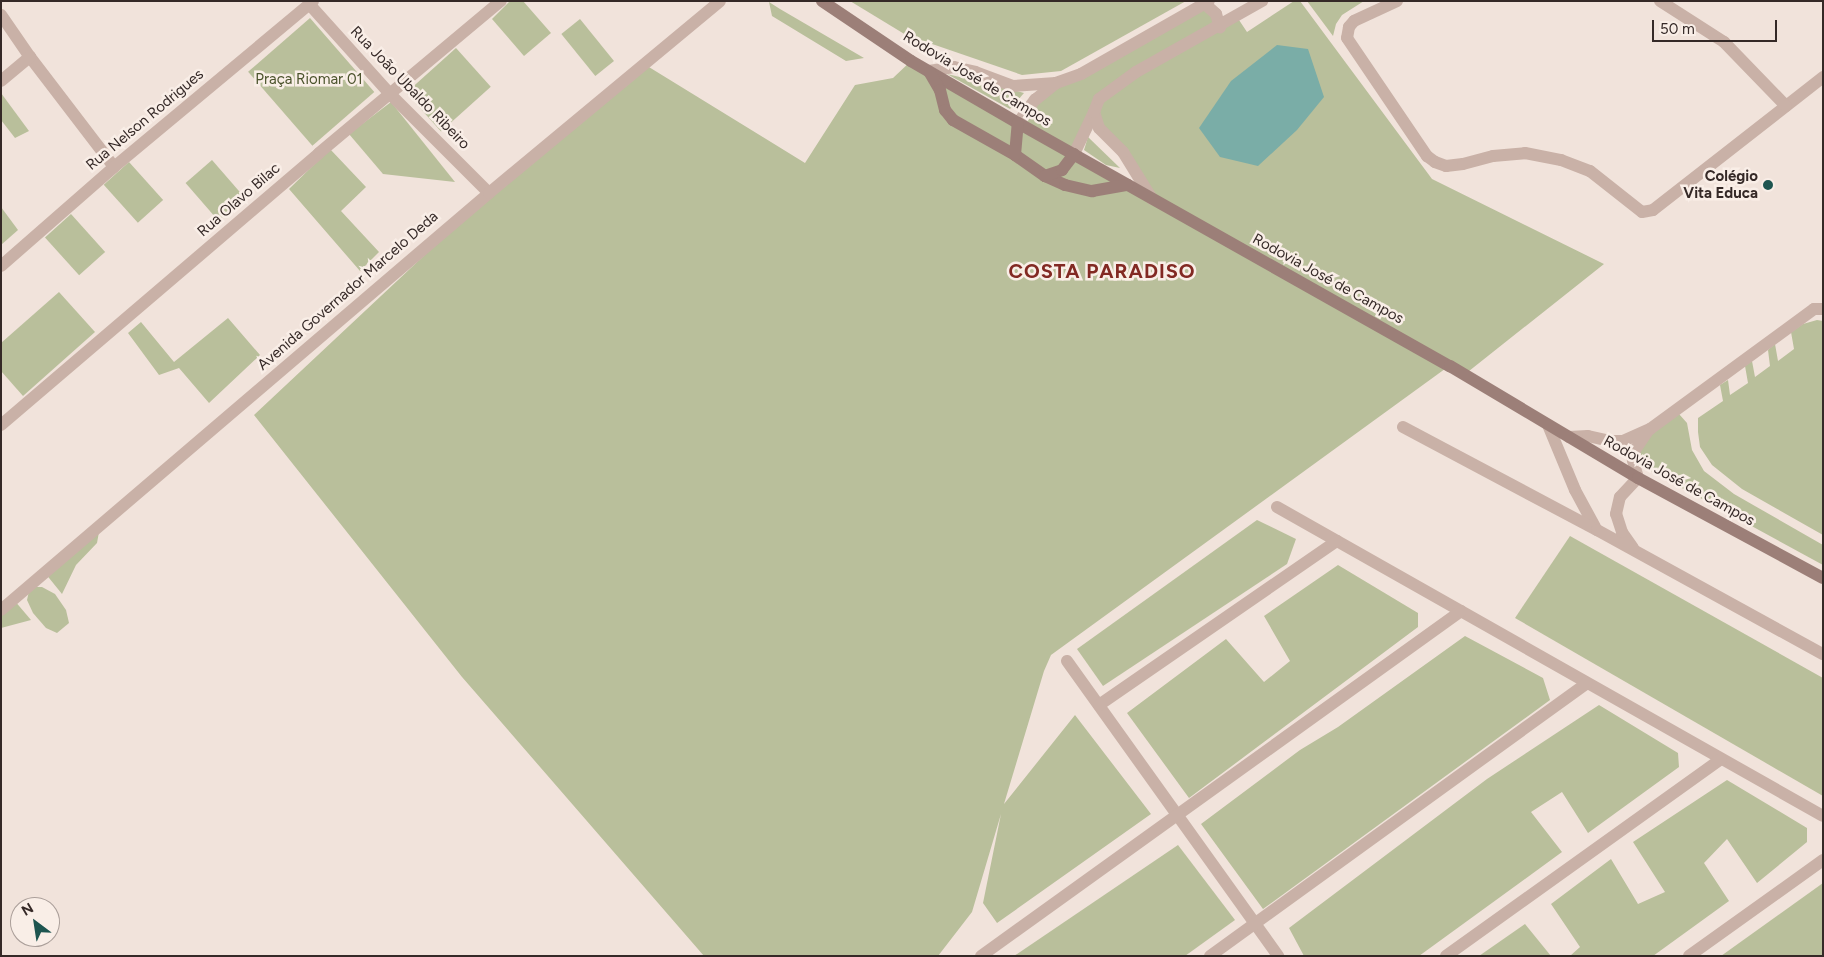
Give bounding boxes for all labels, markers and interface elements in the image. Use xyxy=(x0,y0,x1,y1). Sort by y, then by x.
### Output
scale bar xyxy=(1654,10,1779,42)
text: 50 m xyxy=(1660,20,1695,38)
street label: Rua João Ubaldo Ribeiro xyxy=(346,23,474,153)
street label: Rodovia José de Campos xyxy=(900,28,1054,130)
street label: Rua Nelson Rodrigues xyxy=(83,66,207,174)
park label: Praça Riomar 01 xyxy=(255,71,363,89)
street label: Rua Olavo Bilac xyxy=(194,159,284,241)
place label: Colégio Vita Educa xyxy=(1683,167,1758,202)
marker: Colégio Vita Educa xyxy=(1762,179,1774,191)
street label: Avenida Governador Marcelo Deda xyxy=(254,208,442,374)
street label: Rodovia José de Campos xyxy=(1249,230,1407,328)
district label: COSTA PARADISO xyxy=(1007,259,1197,283)
street label: Rodovia José de Campos xyxy=(1600,432,1758,530)
north arrow xyxy=(10,897,60,947)
text: N xyxy=(19,900,37,920)

